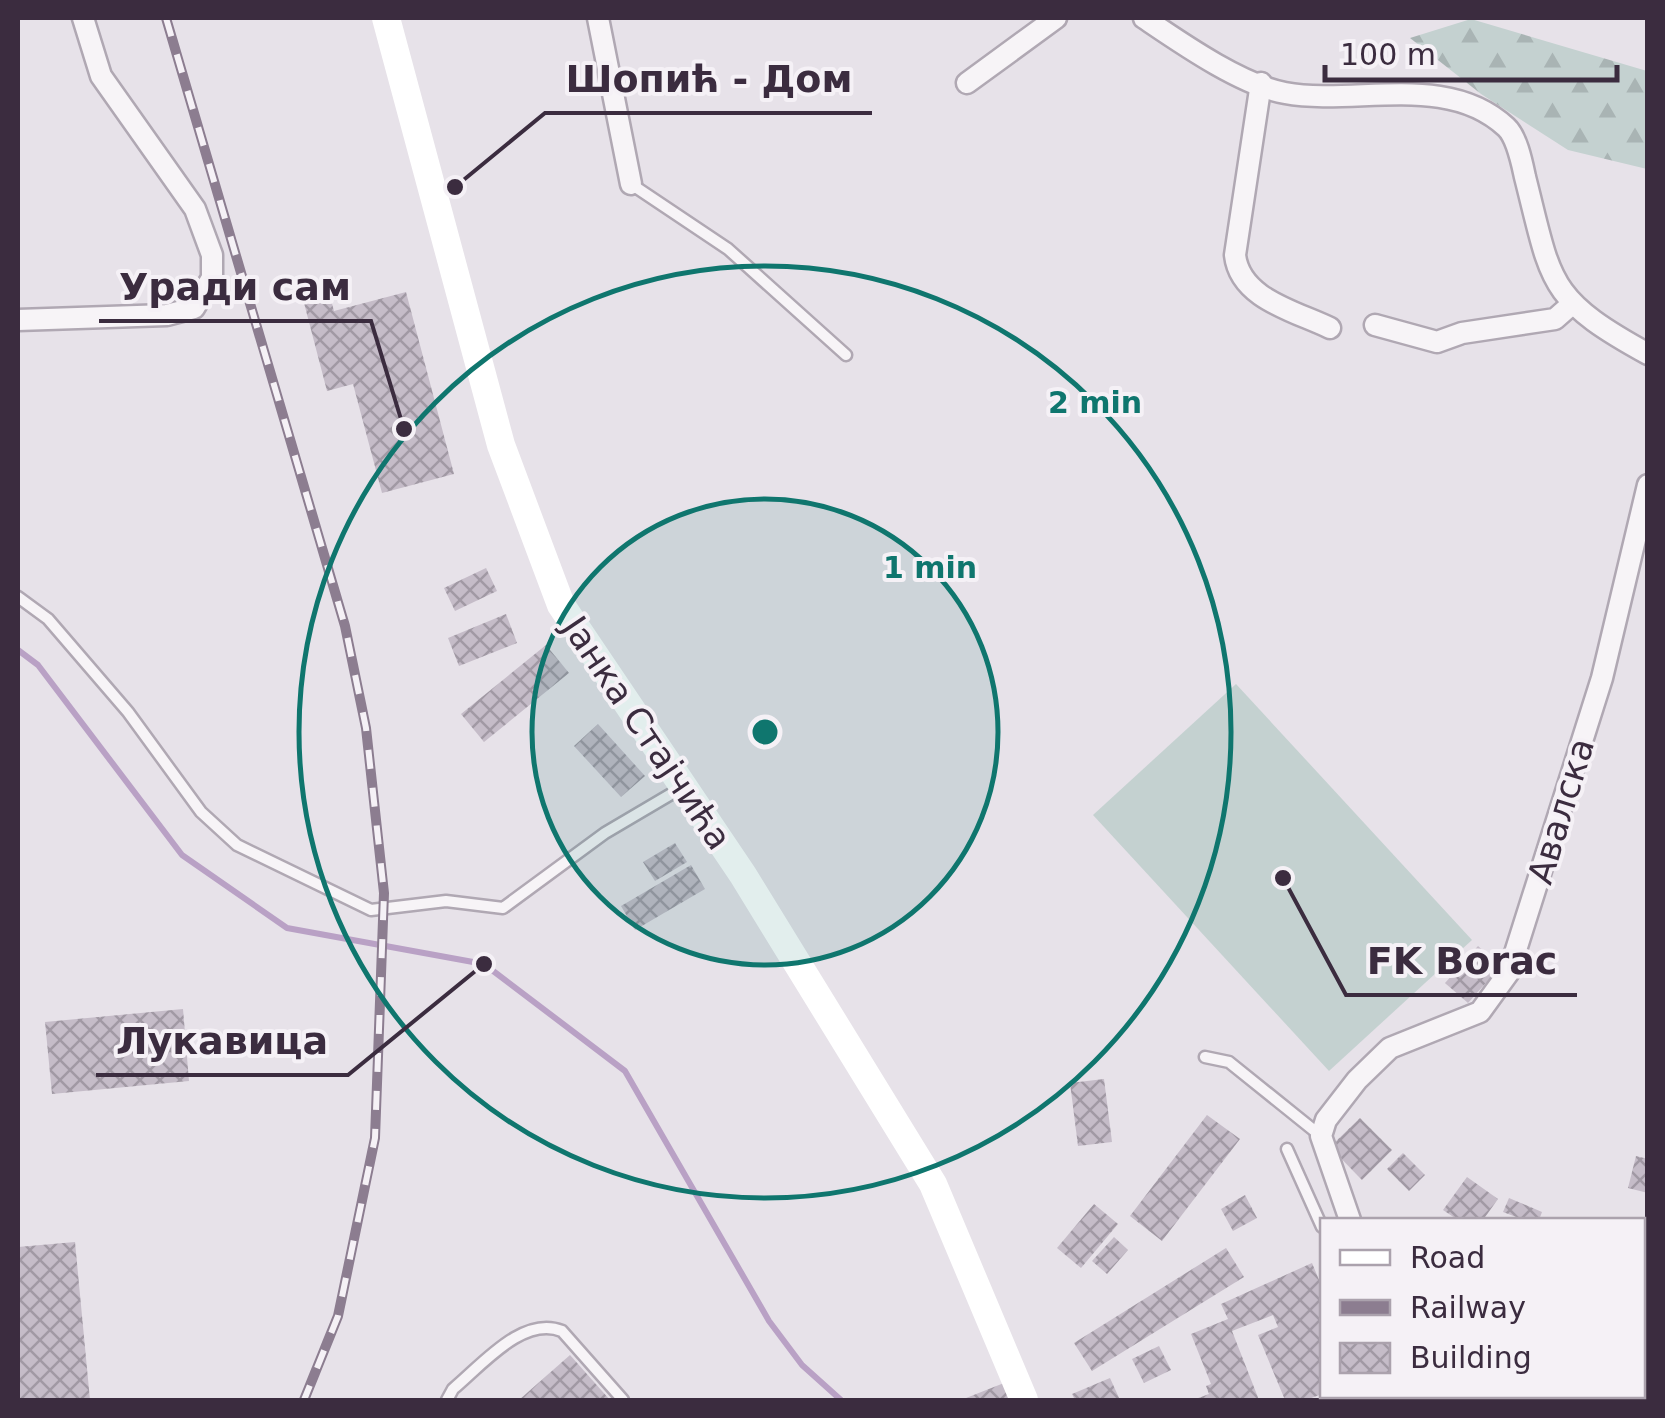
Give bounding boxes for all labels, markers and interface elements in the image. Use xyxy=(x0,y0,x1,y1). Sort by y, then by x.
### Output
scale bar xyxy=(1325,20,1618,82)
text: 100 m xyxy=(1340,37,1436,72)
callout: Шопић - Дом xyxy=(545,45,872,113)
text: Шопић - Дом xyxy=(565,57,853,101)
callout: Уради сам xyxy=(99,253,371,321)
text: Уради сам xyxy=(119,265,351,309)
text: 2 min xyxy=(1048,385,1142,420)
text: 1 min xyxy=(883,550,977,585)
street label: Јанка Стајчића xyxy=(553,607,740,857)
centre of rings xyxy=(747,714,783,750)
street label: Авалска xyxy=(1520,733,1602,889)
callout: FK Borac xyxy=(1346,927,1577,995)
text: FK Borac xyxy=(1367,939,1557,983)
callout: Лукавица xyxy=(96,1007,348,1075)
text: Лукавица xyxy=(116,1019,328,1063)
legend xyxy=(1320,1218,1645,1398)
text: Road xyxy=(1410,1240,1485,1275)
text: Railway xyxy=(1410,1290,1526,1325)
text: Building xyxy=(1410,1340,1532,1375)

